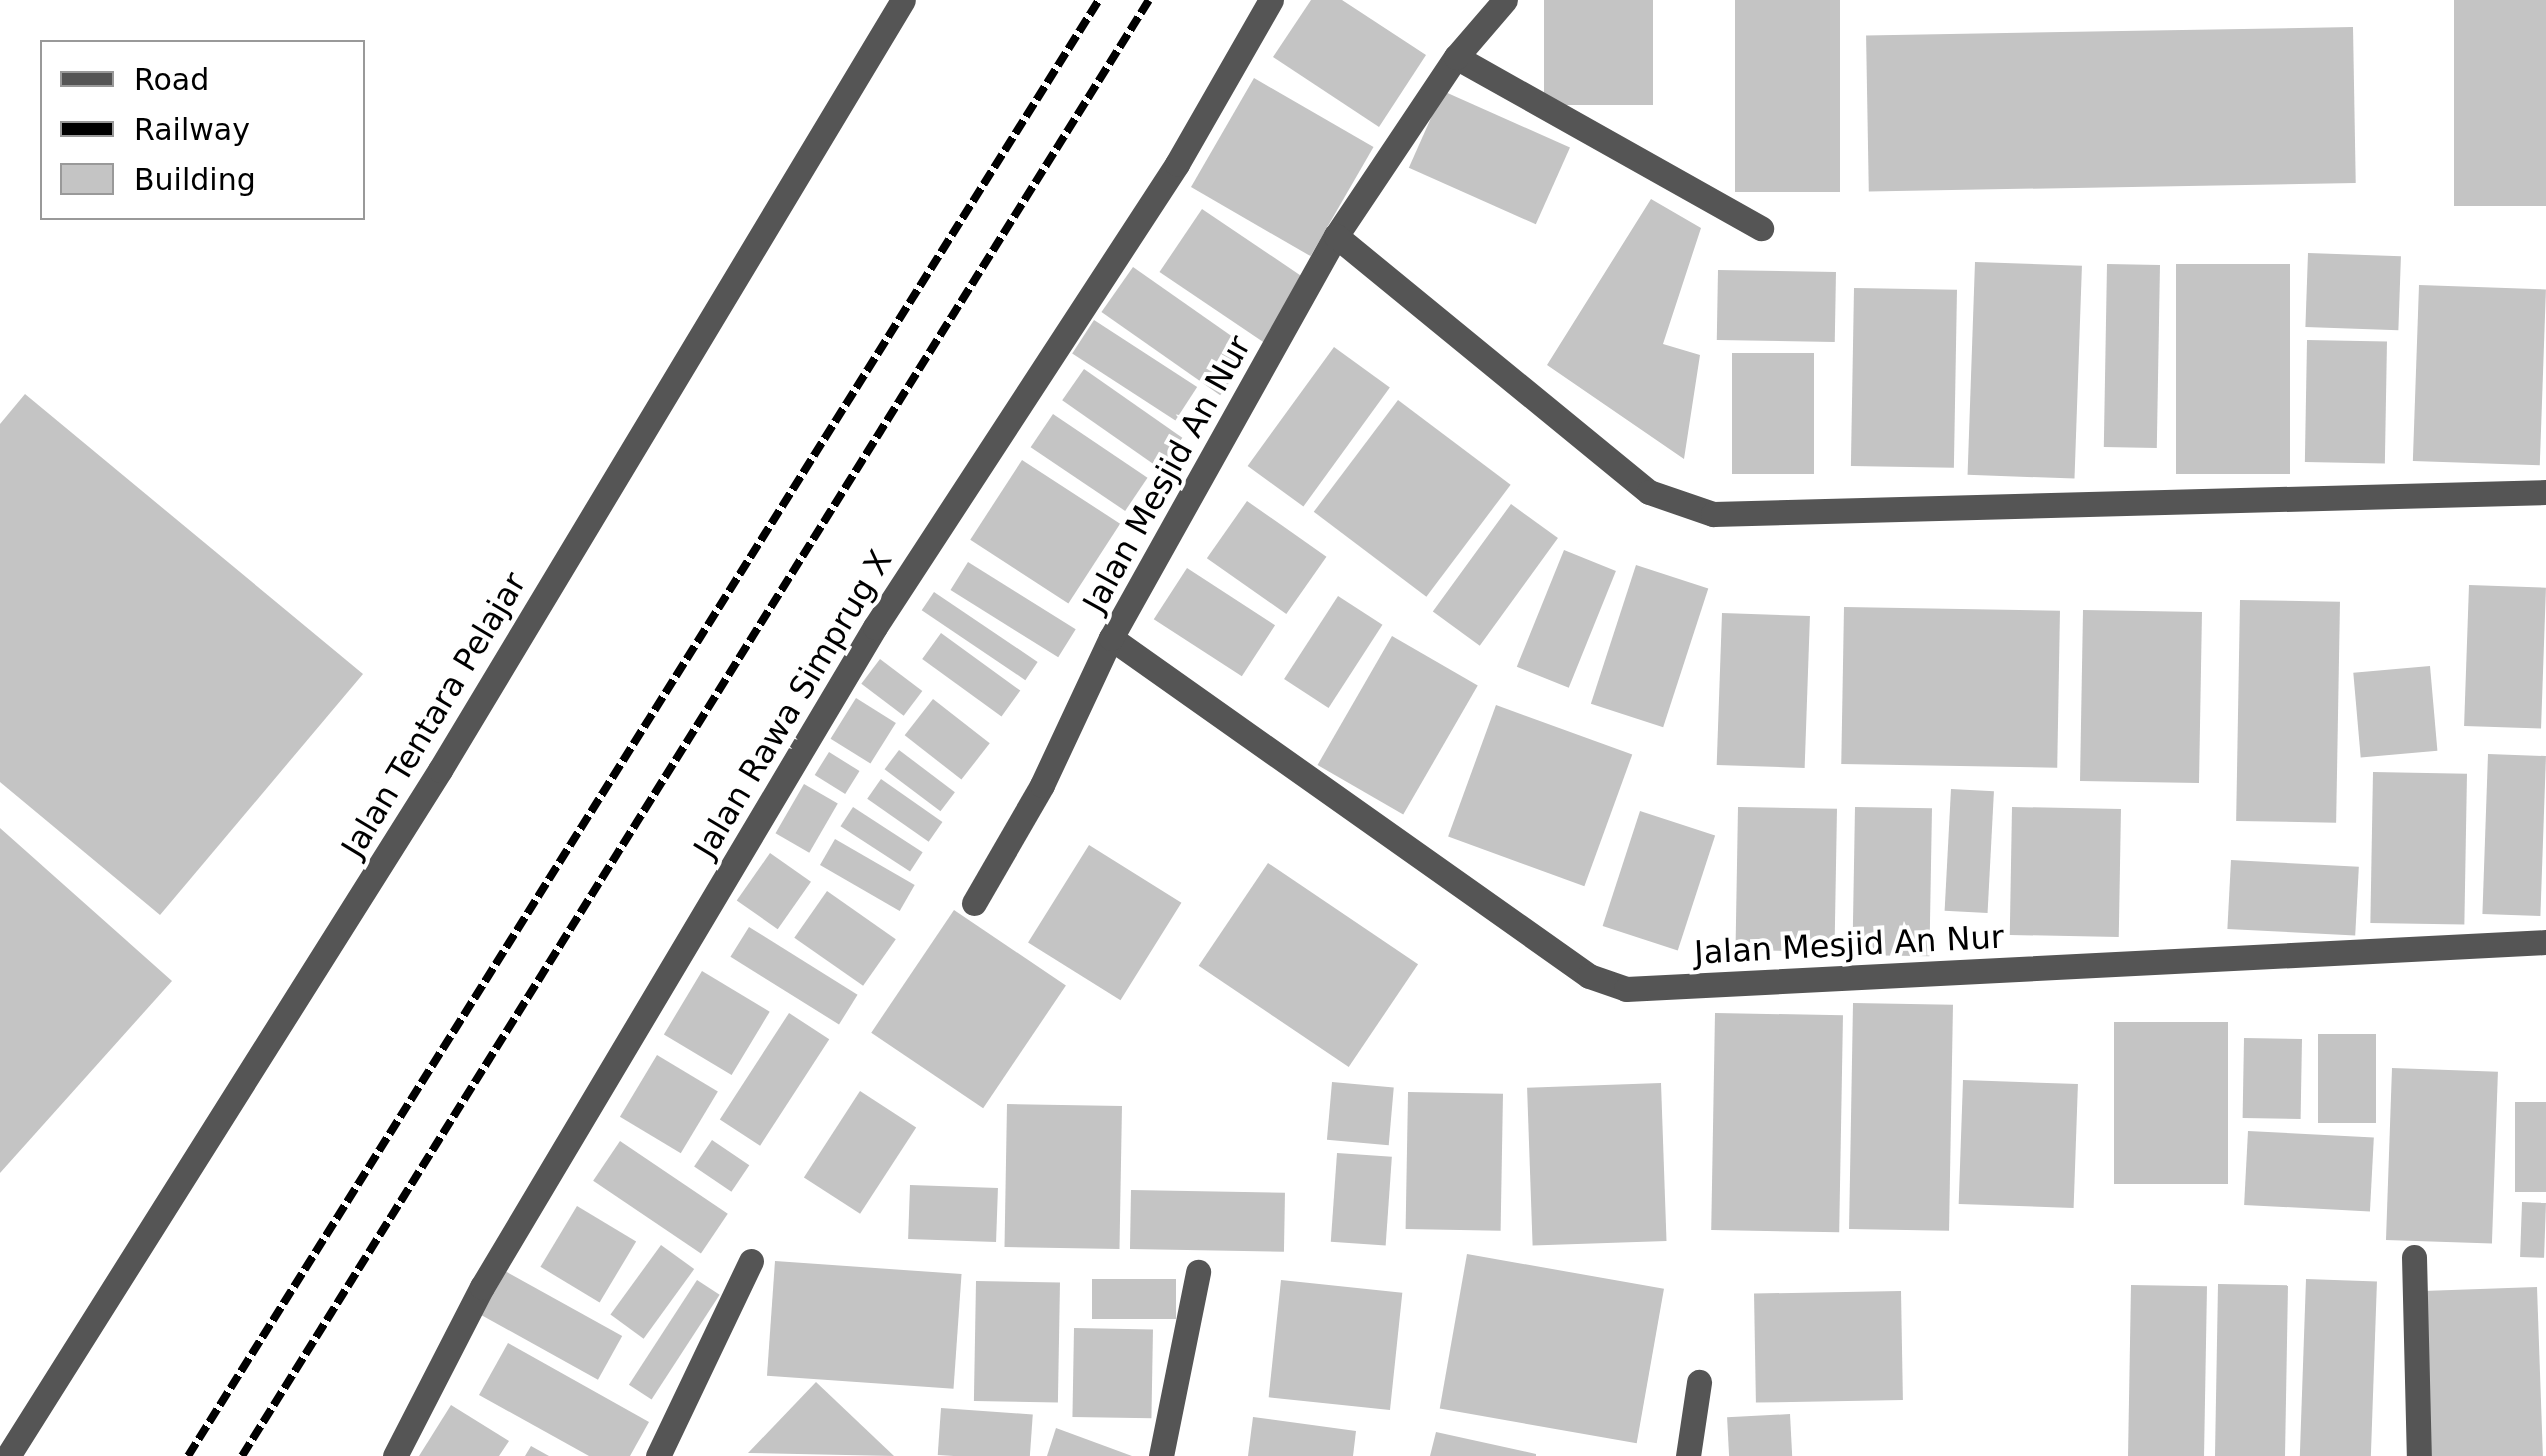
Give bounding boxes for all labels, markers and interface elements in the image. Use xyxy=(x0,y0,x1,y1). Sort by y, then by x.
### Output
legend xyxy=(40,40,365,220)
text: Road xyxy=(134,62,209,97)
text: Railway xyxy=(134,112,250,147)
text: Building xyxy=(134,162,256,197)
street label: Jalan Mesjid An Nur xyxy=(1075,329,1259,619)
street label: Jalan Rawa Simprug X xyxy=(686,543,900,865)
street label: Jalan Tentara Pelajar xyxy=(334,566,534,864)
street label: Jalan Mesjid An Nur xyxy=(1693,918,2005,972)

